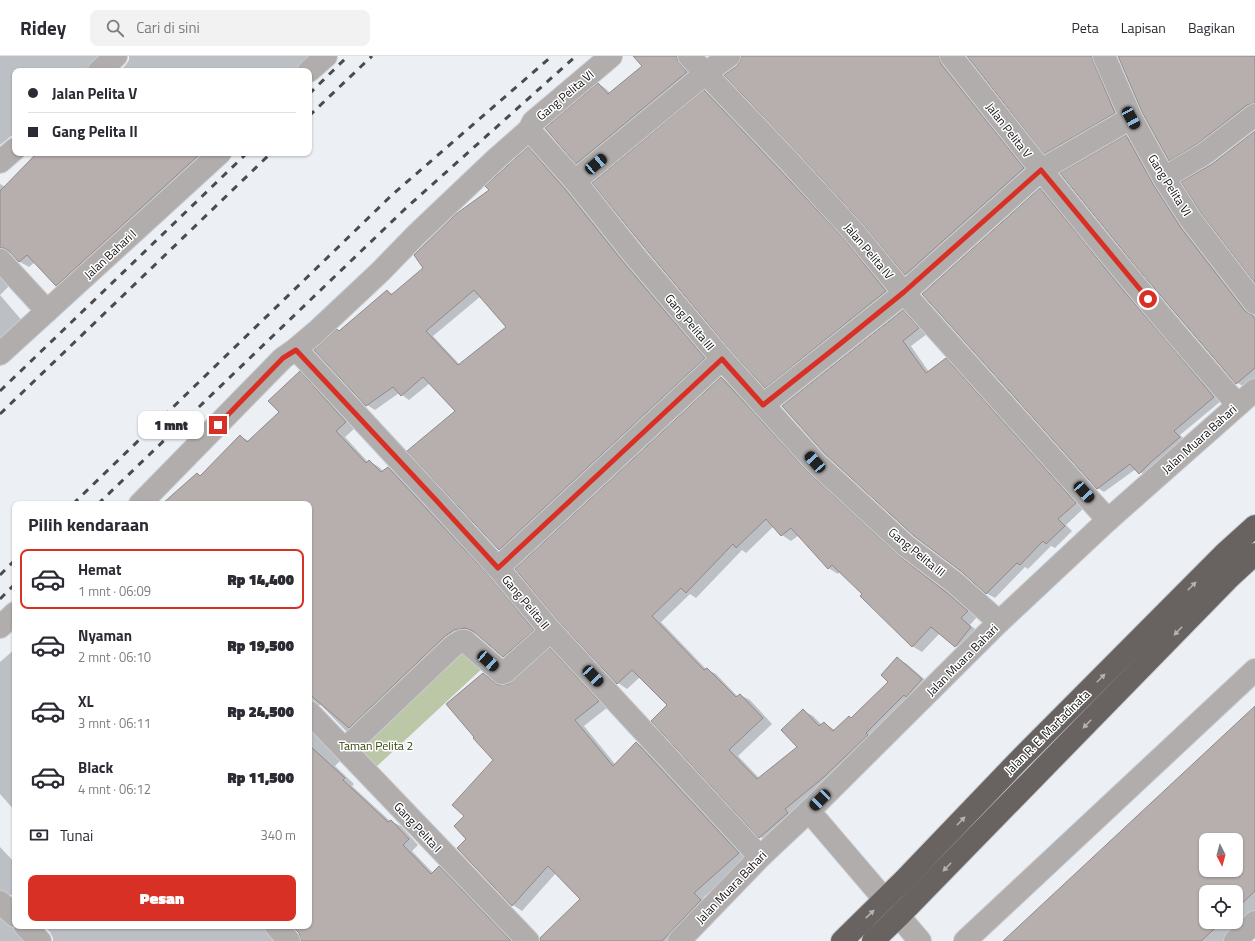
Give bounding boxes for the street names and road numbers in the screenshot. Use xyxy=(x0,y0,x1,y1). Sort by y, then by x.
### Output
street label: Gang Pelita VI xyxy=(532,65,598,125)
street label: Jalan Pelita V xyxy=(981,98,1037,162)
street label: Gang Pelita VI xyxy=(1143,150,1197,220)
street label: Jalan Pelita IV xyxy=(840,219,898,283)
street label: Jalan Bahari I xyxy=(80,225,140,283)
street label: Gang Pelita III xyxy=(661,290,719,354)
street label: Jalan Muara Bahari xyxy=(1157,400,1241,478)
street label: Gang Pelita III xyxy=(884,523,950,581)
street label: Gang Pelita II xyxy=(498,571,554,633)
street label: Jalan Muara Bahari xyxy=(922,620,1002,700)
street label: Jalan R. E. Martadinata xyxy=(1000,685,1094,779)
street label: Gang Pelita I xyxy=(390,797,446,857)
street label: Jalan Muara Bahari xyxy=(691,846,771,928)

